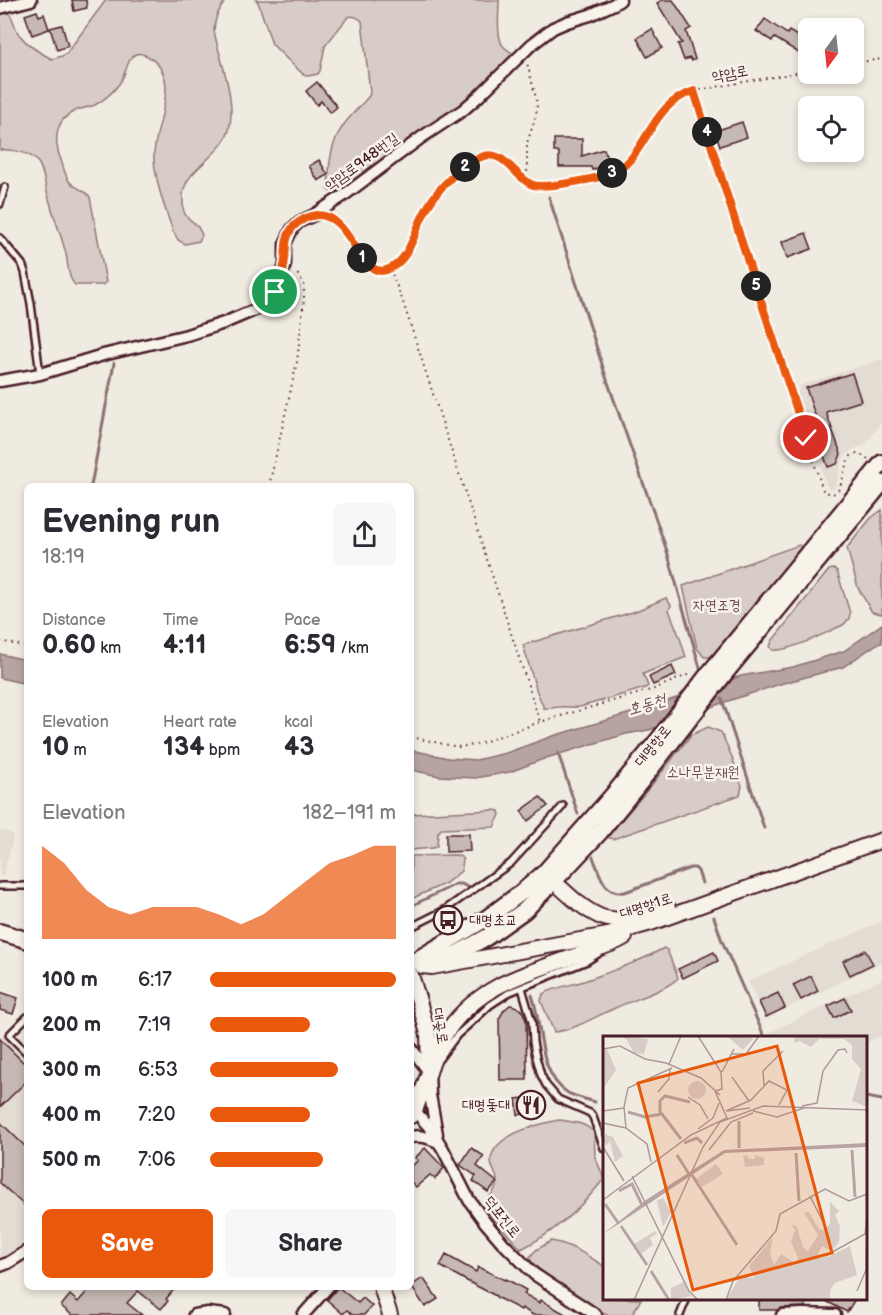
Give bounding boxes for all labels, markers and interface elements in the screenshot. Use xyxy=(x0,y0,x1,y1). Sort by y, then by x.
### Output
north arrow xyxy=(798,18,864,84)
map controls xyxy=(798,18,864,162)
street label: 약암로 xyxy=(710,61,750,87)
button: locate xyxy=(798,96,864,162)
pin: 4 xyxy=(692,117,722,147)
text: 4 xyxy=(702,122,712,141)
street label: 약암로948번길 xyxy=(321,129,403,195)
pin: 2 xyxy=(450,152,480,182)
text: 2 xyxy=(460,157,470,176)
pin: 3 xyxy=(597,158,627,188)
text: 3 xyxy=(607,163,617,182)
pin: 1 xyxy=(347,243,377,273)
text: 1 xyxy=(359,248,365,267)
pin xyxy=(249,266,300,317)
pin: 5 xyxy=(741,271,771,301)
icon: arrive xyxy=(258,275,291,308)
text: 5 xyxy=(751,276,761,295)
pin xyxy=(780,412,831,463)
icon: check xyxy=(789,421,822,454)
text: Evening run xyxy=(42,502,220,542)
button: share xyxy=(333,503,396,566)
text: 18:19 xyxy=(42,545,85,569)
park label: 자연조경 xyxy=(693,596,741,615)
text: Distance xyxy=(42,611,106,630)
text: Time xyxy=(163,611,198,630)
text: Pace xyxy=(284,611,320,630)
text: 0.60 xyxy=(42,630,96,661)
text: 4:11 xyxy=(163,630,206,661)
text: 6:59 xyxy=(284,630,336,661)
text: km xyxy=(96,639,121,658)
text: /km xyxy=(336,639,369,658)
water label: 호동천 xyxy=(626,690,670,720)
text: Elevation xyxy=(42,713,109,732)
text: Heart rate xyxy=(163,713,237,732)
text: kcal xyxy=(284,713,313,732)
street label: 대명항로 xyxy=(630,721,676,771)
text: 10 xyxy=(42,732,69,763)
text: 134 xyxy=(163,732,204,763)
text: 43 xyxy=(284,732,315,763)
text: m xyxy=(69,741,87,760)
text: bpm xyxy=(204,741,240,760)
park label: 소나무분재원 xyxy=(667,763,739,782)
text: Elevation xyxy=(42,801,125,825)
text: 182–191 m xyxy=(303,801,396,825)
street label: 대명항1로 xyxy=(617,889,675,923)
bus stop icon: 대명초교 xyxy=(432,904,464,936)
place label: 대명초교 xyxy=(469,911,517,930)
text: 100 m xyxy=(42,968,98,992)
text: 6:17 xyxy=(138,968,172,992)
street label: 대곶로 xyxy=(428,1007,452,1045)
text: 200 m xyxy=(42,1013,101,1037)
text: 7:19 xyxy=(138,1013,171,1037)
inset map xyxy=(603,1036,867,1300)
text: 300 m xyxy=(42,1058,101,1082)
text: 6:53 xyxy=(138,1058,178,1082)
restaurant icon: 대명돛대 xyxy=(515,1089,547,1121)
place label: 대명돛대 xyxy=(462,1096,510,1115)
text: 400 m xyxy=(42,1103,101,1127)
text: 7:20 xyxy=(138,1103,175,1127)
text: 500 m xyxy=(42,1148,101,1172)
text: 7:06 xyxy=(138,1148,176,1172)
street label: 덕포진로 xyxy=(479,1192,525,1242)
button: Save xyxy=(42,1209,213,1278)
button: Share xyxy=(225,1209,396,1278)

